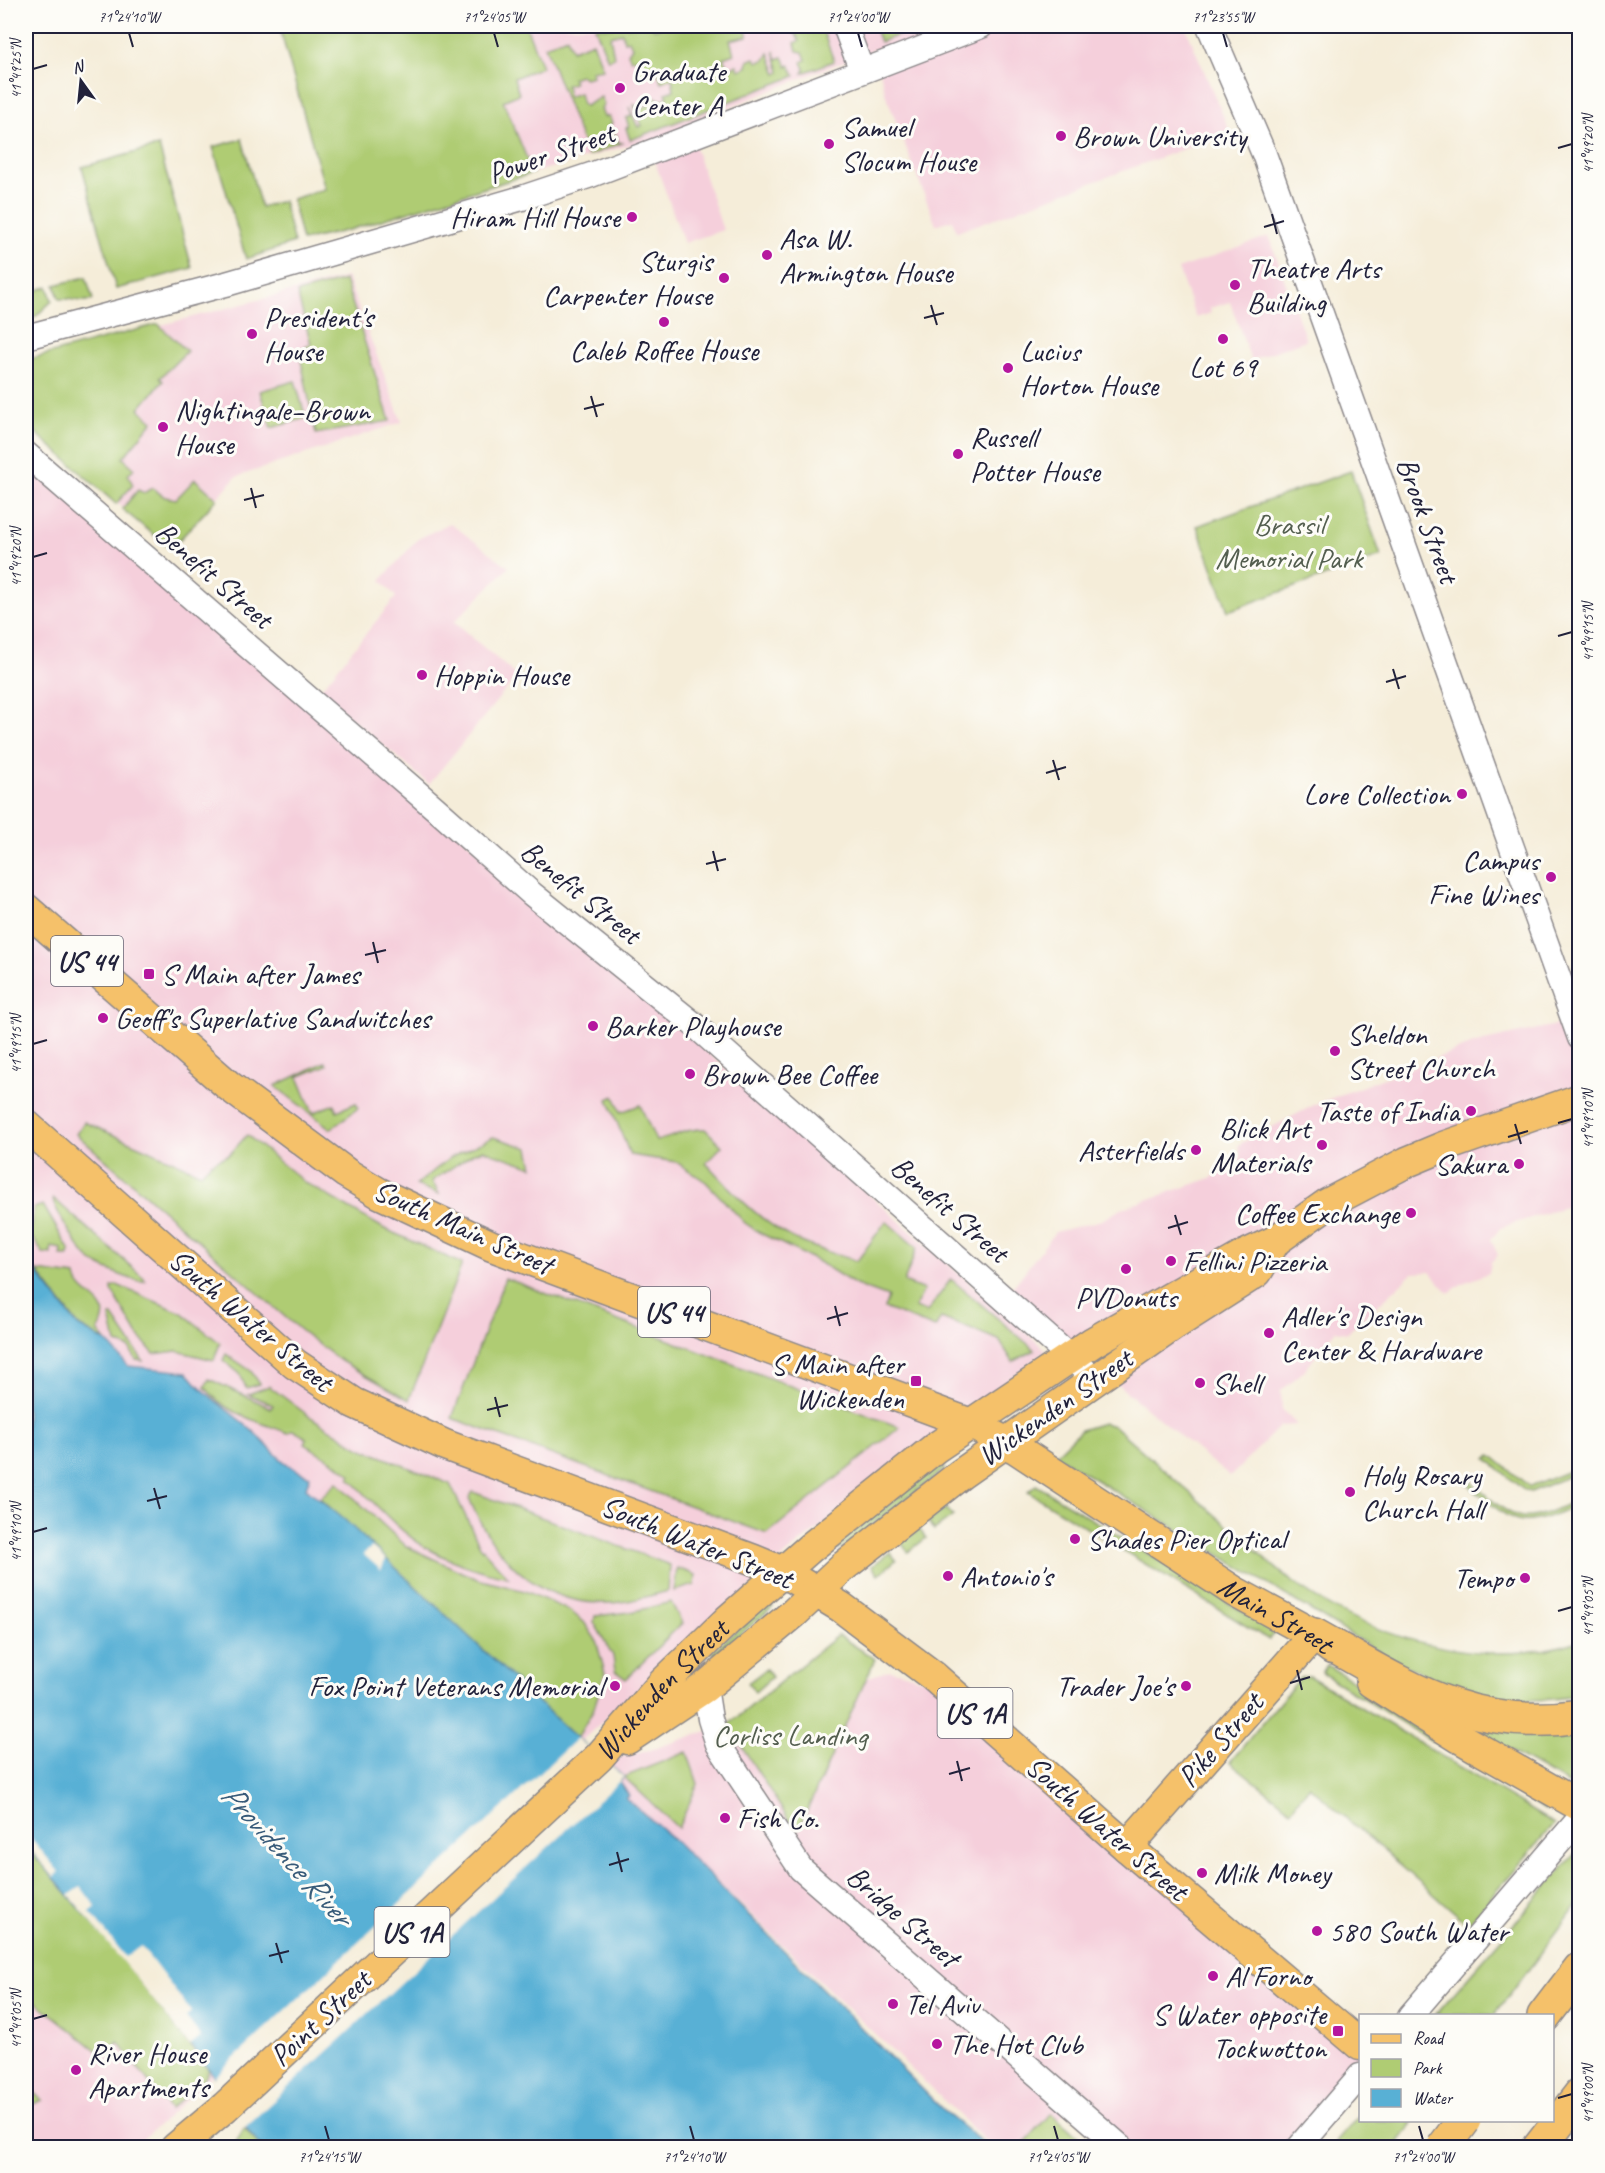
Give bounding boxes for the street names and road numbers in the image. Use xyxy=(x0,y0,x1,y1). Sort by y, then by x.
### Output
street label: Power Street xyxy=(483,113,622,192)
street label: Brook Street xyxy=(1388,452,1469,591)
street label: Benefit Street xyxy=(147,513,283,639)
street label: Benefit Street xyxy=(513,832,651,954)
road number: US 44 xyxy=(51,936,123,986)
street label: Benefit Street xyxy=(883,1147,1019,1273)
street label: South Main Street xyxy=(368,1171,562,1285)
street label: South Water Street xyxy=(161,1240,343,1402)
road number: US 44 xyxy=(638,1287,710,1337)
street label: Wickenden Street xyxy=(970,1338,1142,1474)
street label: South Water Street xyxy=(596,1486,801,1599)
street label: Main Street xyxy=(1211,1567,1343,1664)
street label: Wickenden Street xyxy=(586,1609,739,1768)
street label: Pike Street xyxy=(1169,1683,1273,1795)
road number: US 1A xyxy=(938,1688,1012,1738)
street label: South Water Street xyxy=(1018,1747,1198,1911)
street label: Bridge Street xyxy=(839,1857,970,1978)
road number: US 1A xyxy=(374,1907,450,1957)
street label: Point Street xyxy=(261,1960,381,2074)

